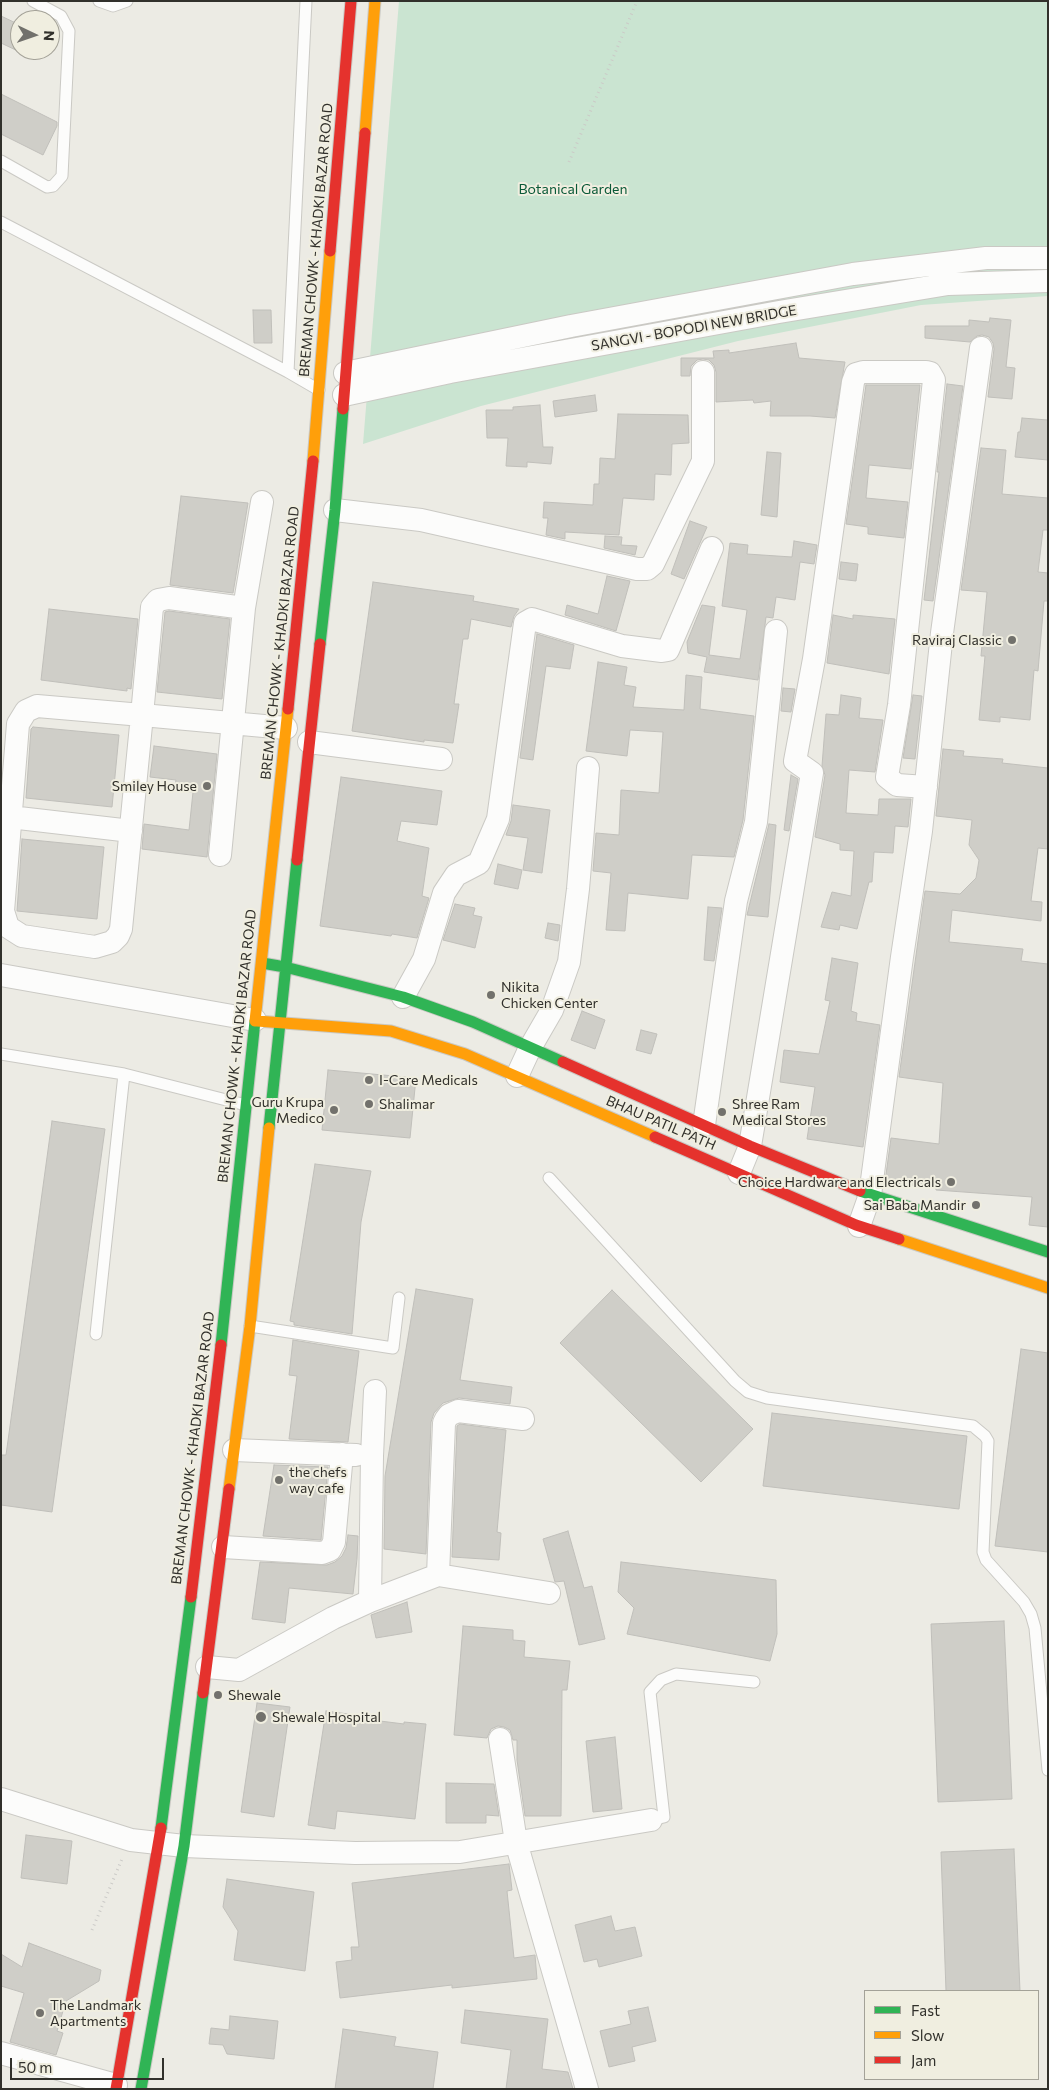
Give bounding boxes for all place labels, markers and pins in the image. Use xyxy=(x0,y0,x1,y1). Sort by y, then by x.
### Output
place label: Raviraj Classic xyxy=(912,632,1002,648)
marker: Raviraj Classic xyxy=(1006,634,1018,646)
place label: Smiley House xyxy=(112,778,197,794)
marker: Smiley House xyxy=(201,780,213,792)
place label: Nikita Chicken Center xyxy=(501,979,598,1012)
marker: Nikita Chicken Center xyxy=(485,989,497,1001)
place label: I-Care Medicals xyxy=(379,1072,478,1088)
marker: I-Care Medicals xyxy=(363,1074,375,1086)
place label: Guru Krupa Medico xyxy=(251,1094,324,1126)
place label: Shalimar xyxy=(379,1096,435,1112)
place label: Shree Ram Medical Stores xyxy=(732,1096,826,1128)
marker: Shalimar xyxy=(363,1098,375,1110)
marker: Guru Krupa Medico xyxy=(328,1104,340,1116)
marker: Shree Ram Medical Stores xyxy=(716,1106,728,1118)
place label: Choice Hardware and Electricals xyxy=(738,1174,941,1190)
marker: Choice Hardware and Electricals xyxy=(945,1176,957,1188)
place label: Sai Baba Mandir xyxy=(864,1197,966,1213)
marker: Sai Baba Mandir xyxy=(970,1199,982,1211)
place label: the chefs way cafe xyxy=(289,1464,347,1496)
marker: the chefs way cafe xyxy=(273,1474,285,1486)
place label: Shewale xyxy=(228,1687,281,1703)
marker: Shewale xyxy=(212,1689,224,1701)
place label: Shewale Hospital xyxy=(272,1709,381,1725)
marker: Shewale Hospital xyxy=(254,1710,268,1724)
place label: The Landmark Apartments xyxy=(50,1997,141,2030)
marker: The Landmark Apartments xyxy=(34,2007,46,2019)

